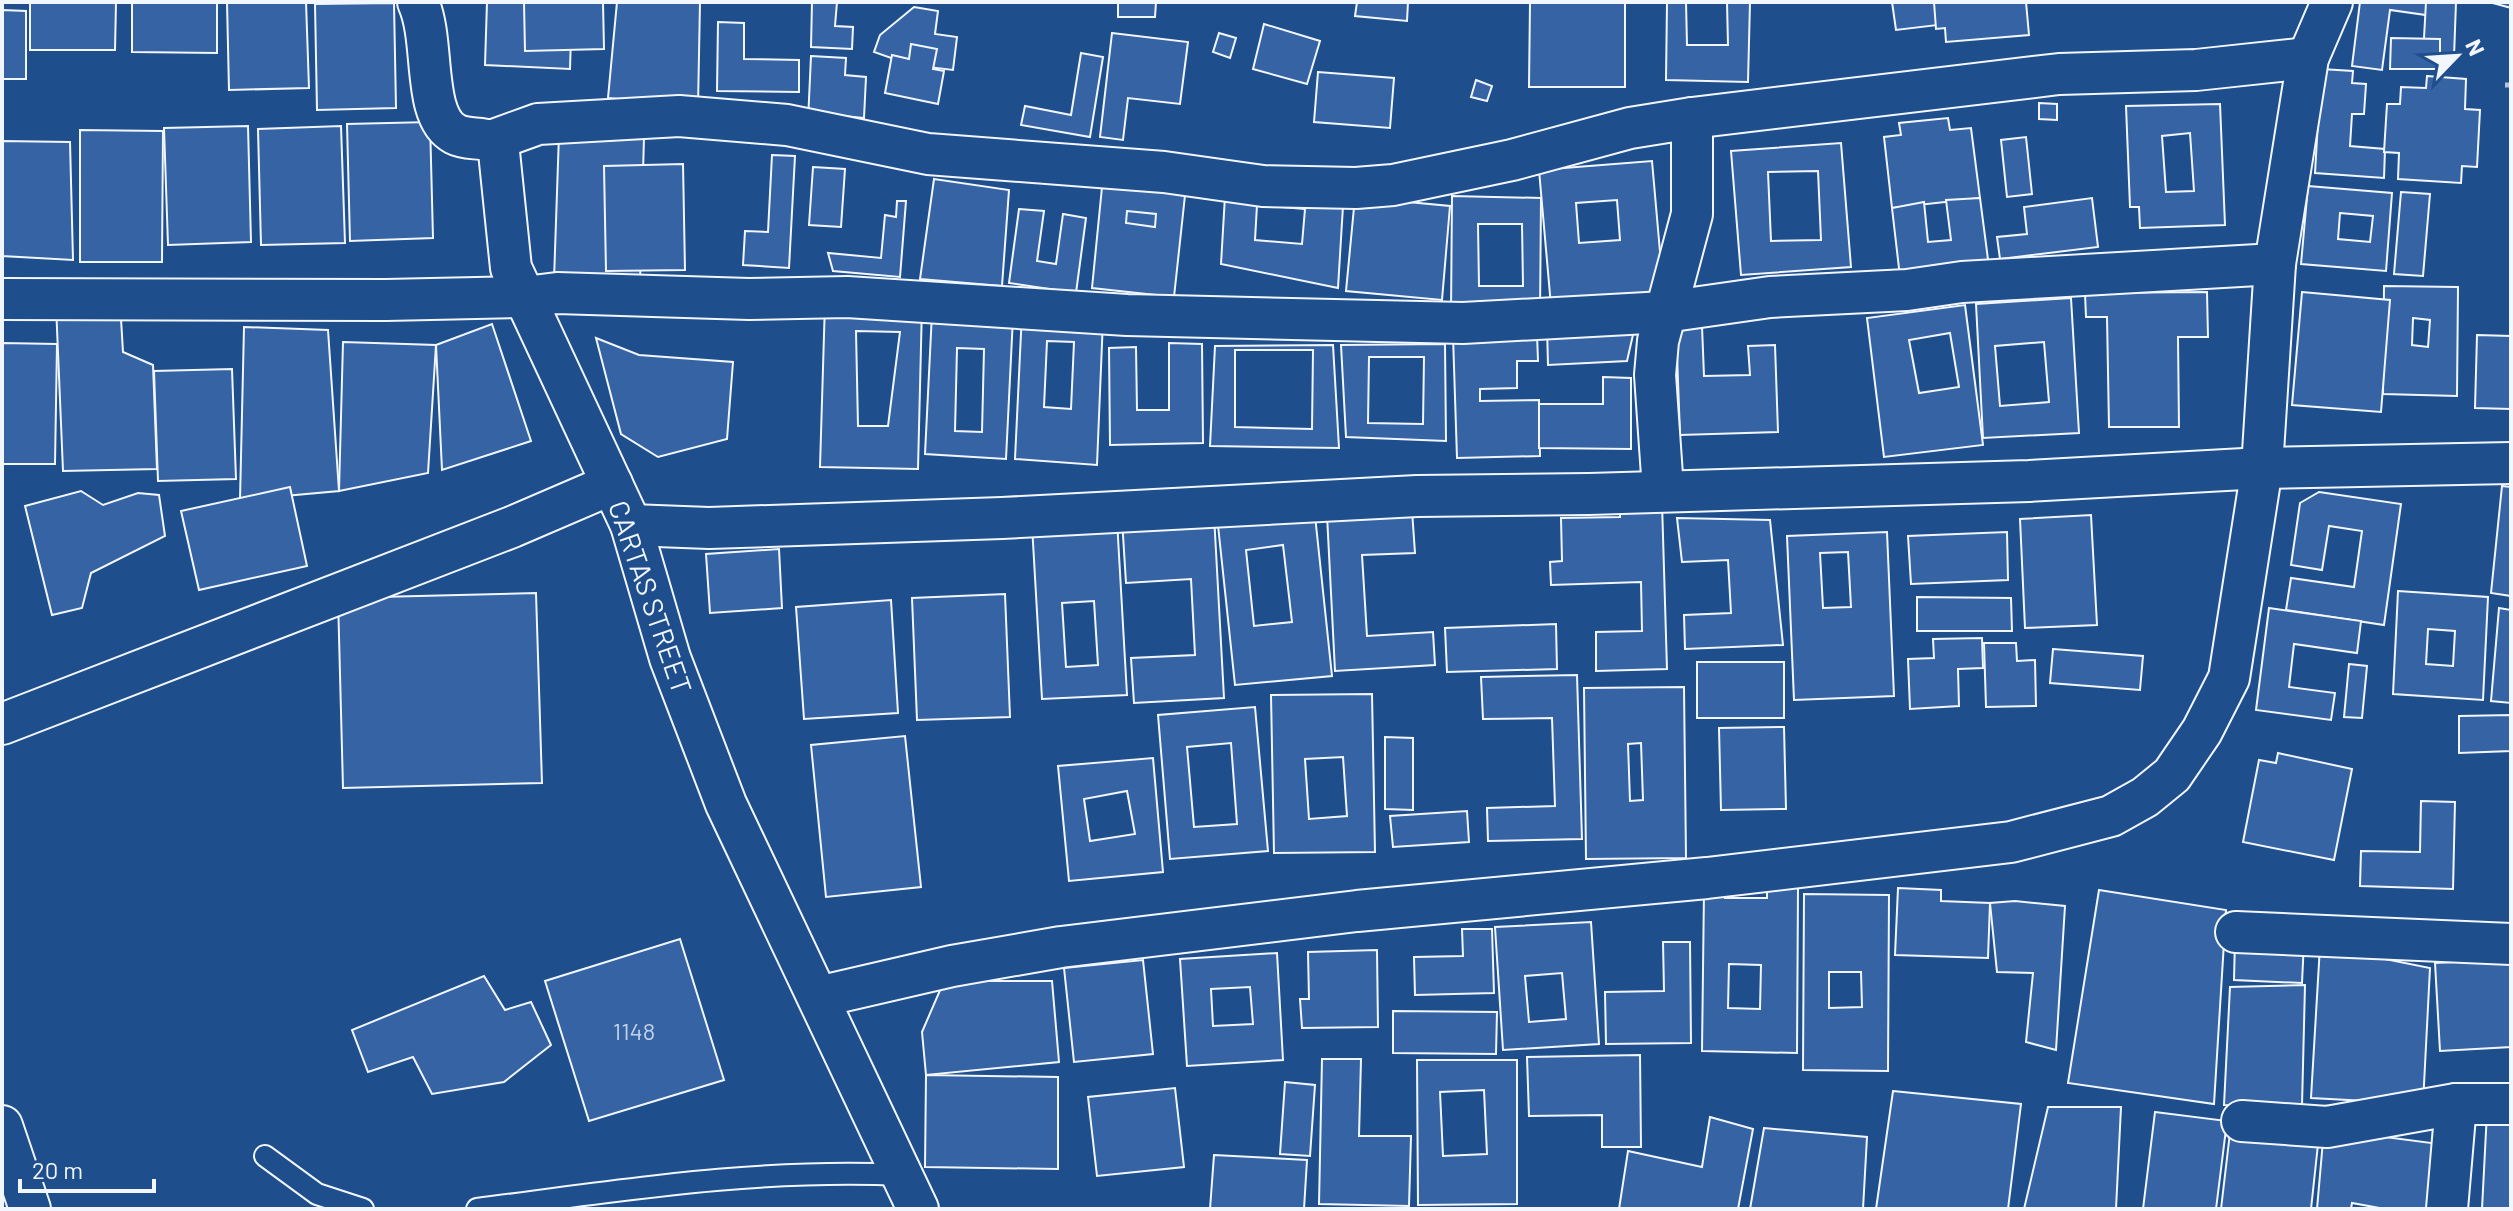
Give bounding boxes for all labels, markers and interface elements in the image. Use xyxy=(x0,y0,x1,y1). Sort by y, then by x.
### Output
north arrow xyxy=(2417,16,2497,96)
text: N xyxy=(2461,35,2491,59)
street label: CARTAS STREET xyxy=(602,496,700,698)
house number: 1148 xyxy=(613,1016,655,1045)
scale bar xyxy=(20,1143,154,1193)
text: 20 m xyxy=(32,1155,83,1184)

